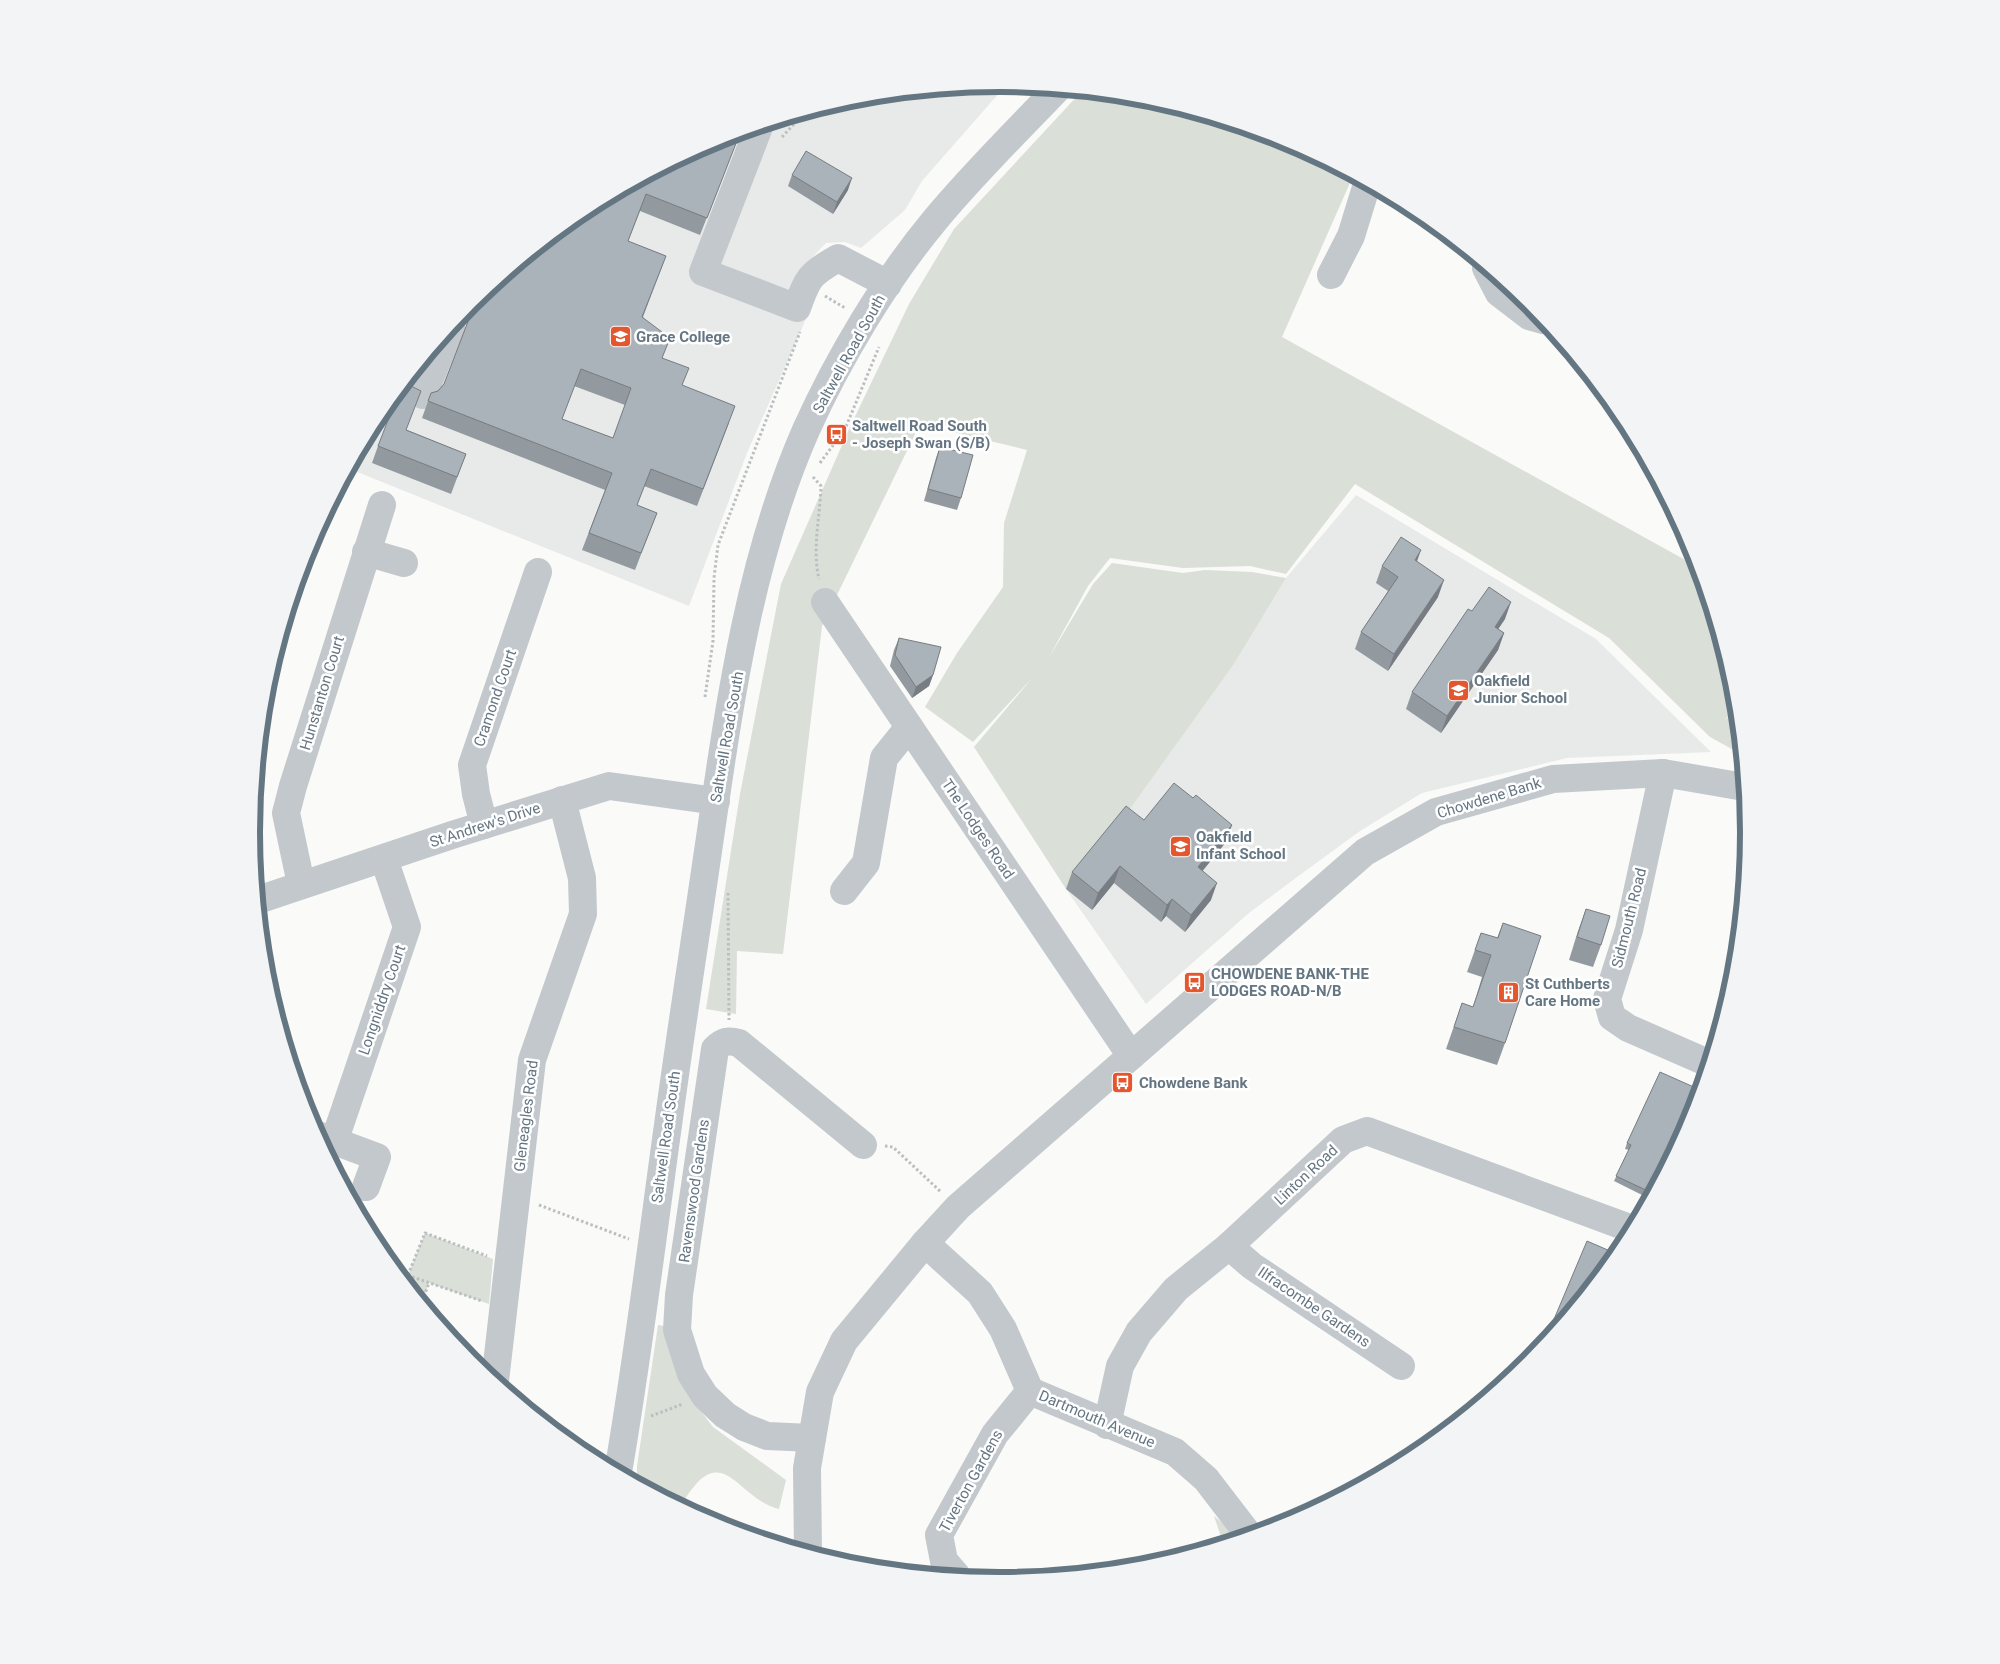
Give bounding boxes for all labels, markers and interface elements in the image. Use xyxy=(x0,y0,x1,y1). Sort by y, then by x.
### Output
street label: Saltwell Road South xyxy=(809,292,889,416)
school or university icon: Grace College xyxy=(608,325,632,349)
place label: Grace College xyxy=(636,328,730,346)
place label: Saltwell Road South - Joseph Swan (S/B) xyxy=(852,417,990,452)
bus stop icon: Saltwell Road South - Joseph Swan (S/B) xyxy=(824,423,848,447)
street label: Hunstanton Court xyxy=(296,634,348,752)
street label: Cramond Court xyxy=(470,647,520,749)
street label: Saltwell Road South xyxy=(707,670,747,804)
place label: Oakfield Junior School xyxy=(1474,672,1567,707)
school or university icon: Oakfield Junior School xyxy=(1446,678,1470,702)
street label: Chowdene Bank xyxy=(1435,774,1543,822)
street label: The Lodges Road xyxy=(938,776,1018,882)
street label: St Andrew's Drive xyxy=(427,799,543,851)
place label: Oakfield Infant School xyxy=(1196,828,1286,863)
school or university icon: Oakfield Infant School xyxy=(1168,834,1192,858)
street label: Sidmouth Road xyxy=(1608,866,1650,970)
street label: Longniddry Court xyxy=(355,943,409,1057)
place label: CHOWDENE BANK-THE LODGES ROAD-N/B xyxy=(1211,965,1369,1000)
bus stop icon: CHOWDENE BANK-THE LODGES ROAD-N/B xyxy=(1183,971,1207,995)
place label: St Cuthberts Care Home xyxy=(1525,975,1610,1010)
building icon: St Cuthberts Care Home xyxy=(1497,981,1521,1005)
street label: Gleneagles Road xyxy=(510,1059,542,1173)
street label: Saltwell Road South xyxy=(648,1070,684,1204)
bus stop icon: Chowdene Bank xyxy=(1111,1071,1135,1095)
place label: Chowdene Bank xyxy=(1139,1074,1248,1092)
street label: Ravenswood Gardens xyxy=(675,1118,713,1264)
street label: Linton Road xyxy=(1271,1141,1341,1209)
street label: Ilfracombe Gardens xyxy=(1255,1263,1373,1351)
street label: Dartmouth Avenue xyxy=(1036,1386,1158,1452)
street label: Tiverton Gardens xyxy=(935,1427,1007,1535)

